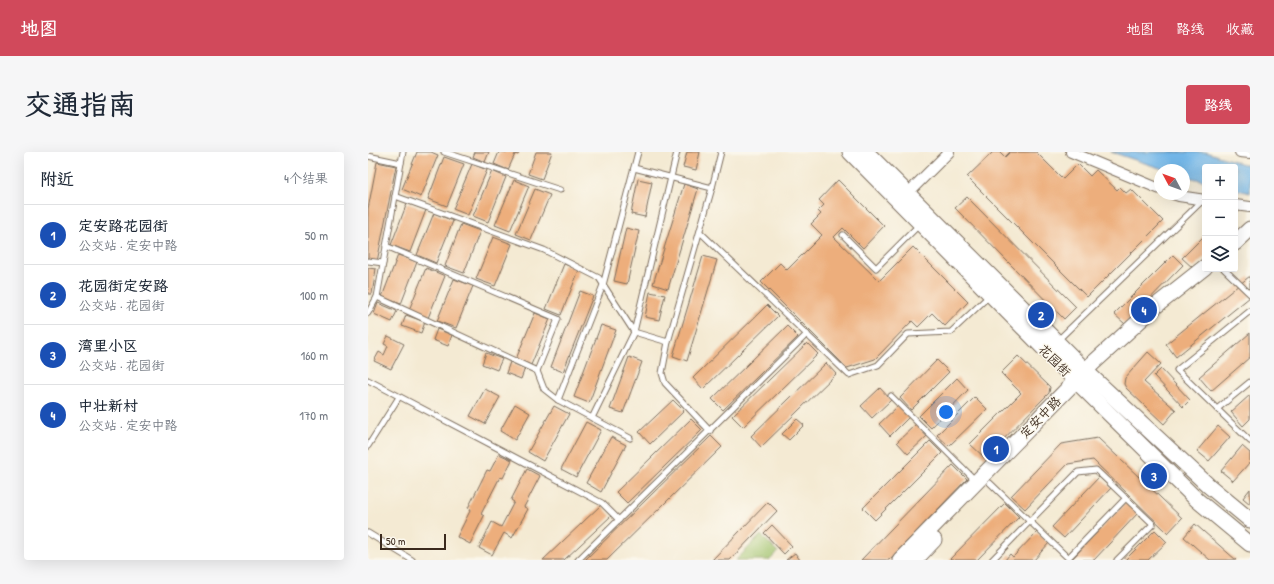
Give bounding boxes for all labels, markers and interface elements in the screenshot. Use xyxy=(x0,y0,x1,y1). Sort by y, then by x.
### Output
text: 地图 xyxy=(20,15,58,41)
text: 地图 xyxy=(1126,19,1154,38)
text: 路线 xyxy=(1176,19,1204,38)
text: 收藏 xyxy=(1226,19,1254,38)
text: 交通指南 xyxy=(24,85,136,123)
button: 路线 xyxy=(1186,85,1250,124)
north arrow xyxy=(1154,164,1190,200)
map controls xyxy=(1202,164,1238,272)
button: + xyxy=(1202,164,1238,200)
text: 附近 xyxy=(40,167,74,190)
text: 4个结果 xyxy=(284,169,328,187)
button: − xyxy=(1202,200,1238,236)
text: 定安路花园街 xyxy=(78,215,168,236)
text: 1 xyxy=(51,226,55,244)
text: 50 m xyxy=(305,226,328,244)
text: 公交站 · 定安中路 xyxy=(78,236,178,254)
button: layers xyxy=(1202,236,1238,272)
text: 花园街定安路 xyxy=(78,275,168,296)
text: 2 xyxy=(50,286,56,304)
text: 100 m xyxy=(300,286,328,304)
pin: 4 xyxy=(1131,295,1157,325)
text: 公交站 · 花园街 xyxy=(78,296,165,314)
pin: 2 xyxy=(1028,300,1054,330)
text: 湾里小区 xyxy=(78,335,138,356)
street label: 花园街 xyxy=(1035,340,1075,380)
text: 3 xyxy=(50,346,56,364)
text: 160 m xyxy=(300,346,328,364)
text: 公交站 · 花园街 xyxy=(78,356,165,374)
street label: 定安中路 xyxy=(1015,392,1065,442)
text: 中壮新村 xyxy=(78,395,138,416)
your location xyxy=(936,402,956,422)
text: 4 xyxy=(51,406,55,424)
text: 170 m xyxy=(299,406,328,424)
text: 公交站 · 定安中路 xyxy=(78,416,178,434)
pin: 1 xyxy=(983,434,1009,464)
pin: 3 xyxy=(1141,461,1167,491)
scale bar xyxy=(380,532,446,551)
text: 50 m xyxy=(386,534,406,548)

